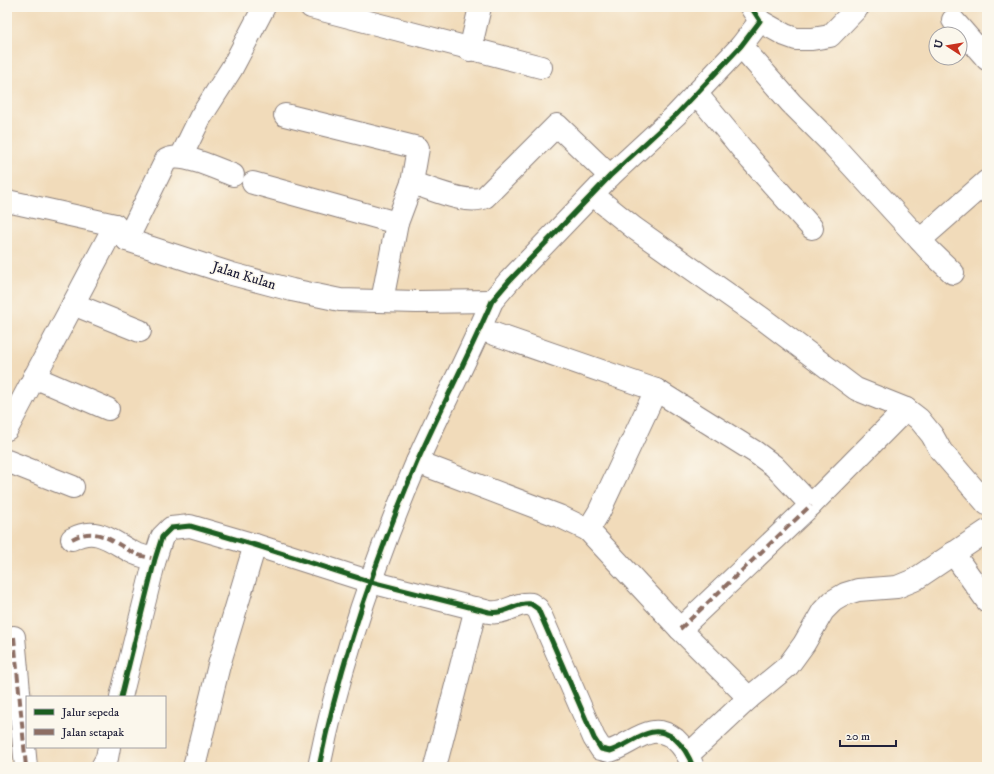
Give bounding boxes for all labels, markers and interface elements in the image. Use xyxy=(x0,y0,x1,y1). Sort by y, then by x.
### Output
north arrow xyxy=(928,26,968,66)
text: U xyxy=(931,38,947,50)
street label: Jalan Kulan xyxy=(208,257,279,294)
legend xyxy=(26,696,166,748)
text: Jalur sepeda xyxy=(61,705,120,720)
scale bar xyxy=(840,722,896,748)
text: Jalan setapak xyxy=(61,725,124,740)
text: 20 m xyxy=(846,729,870,744)

